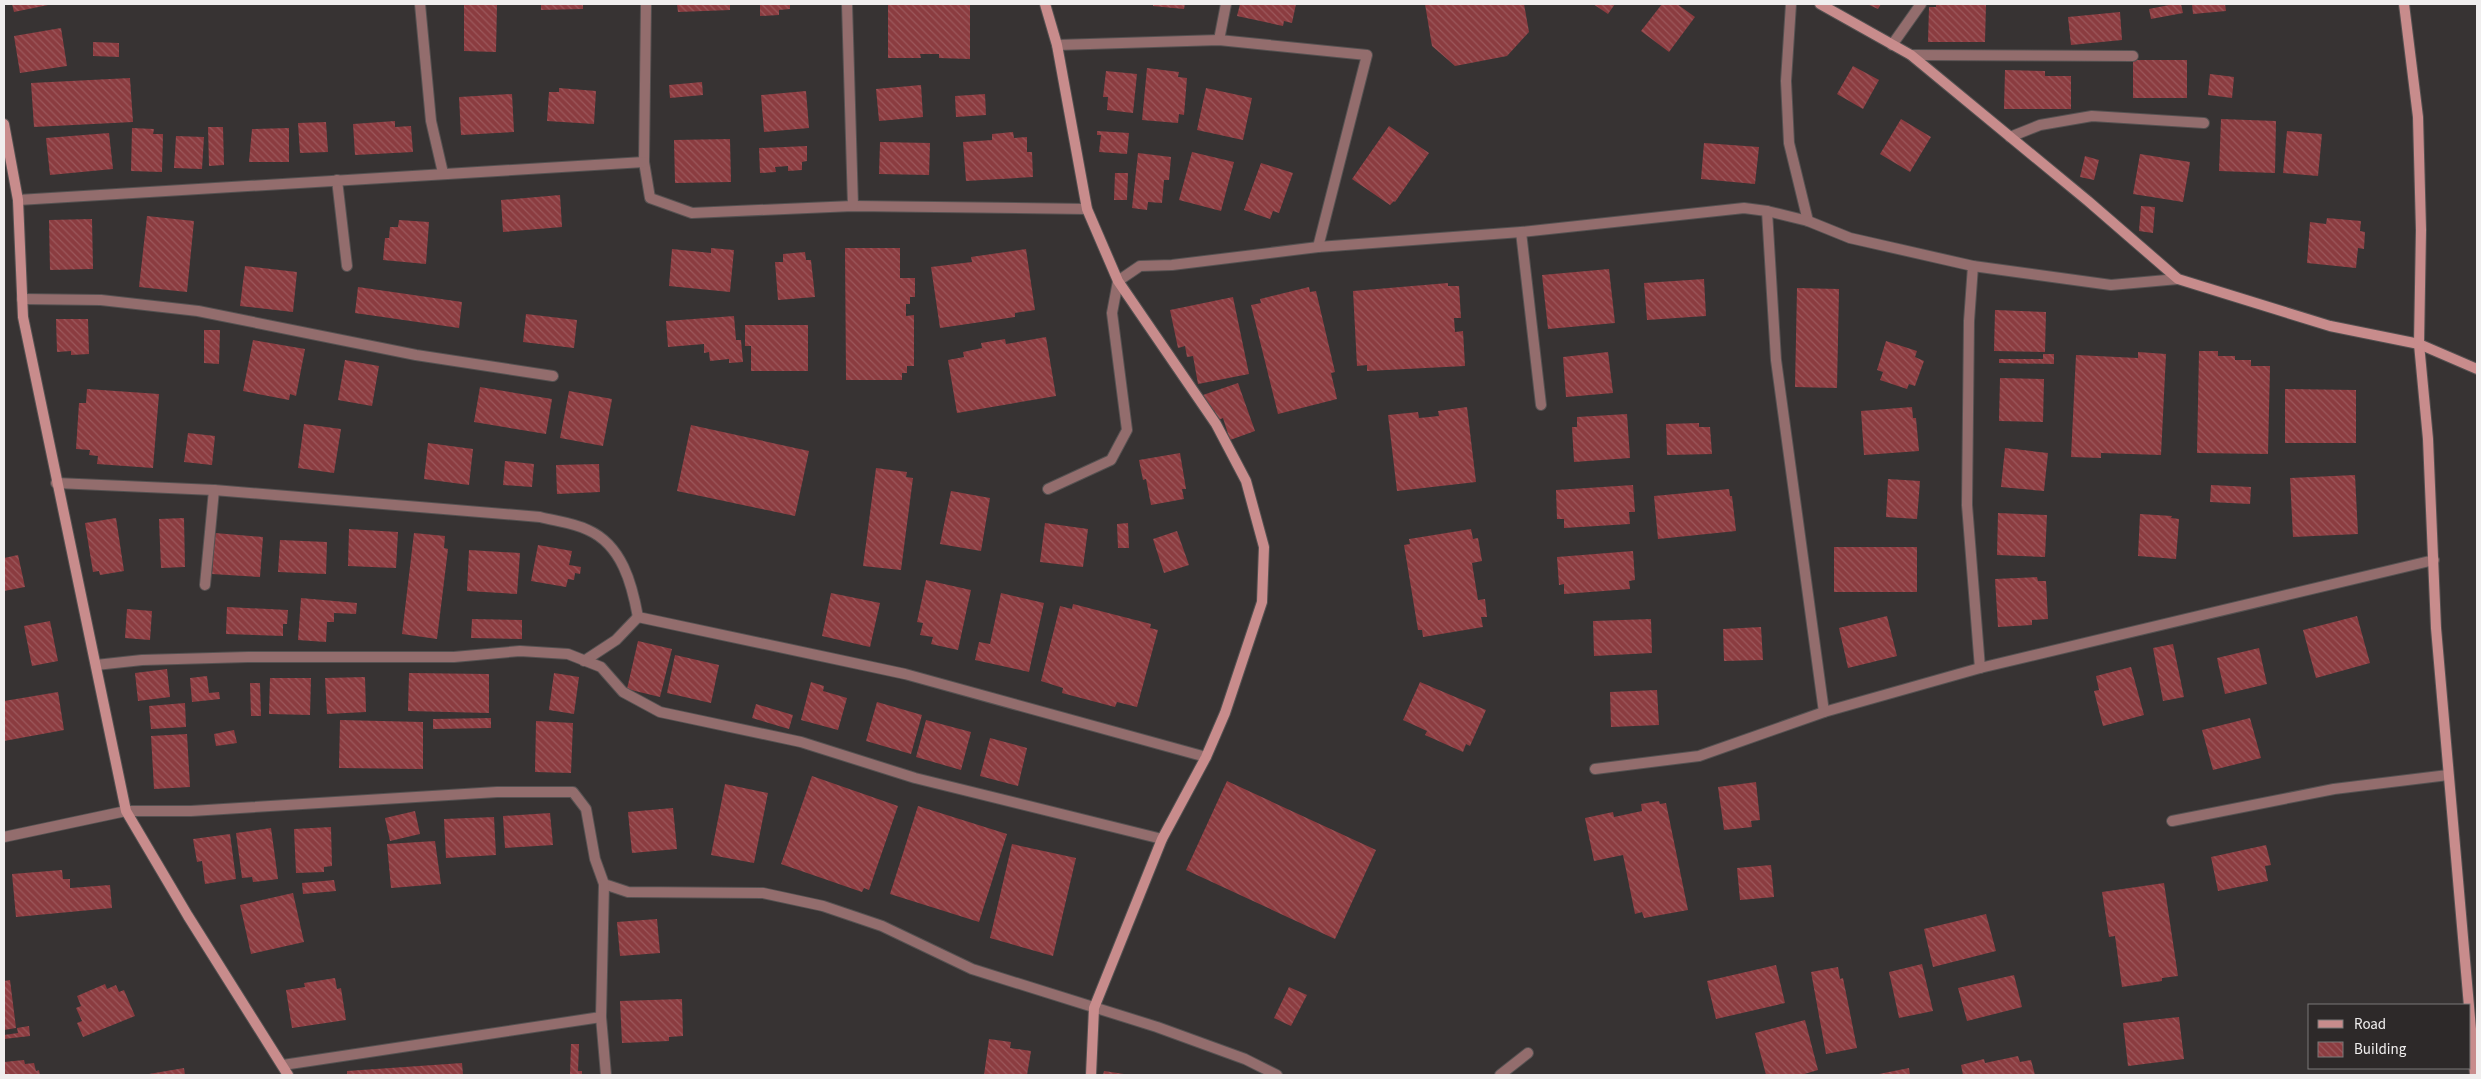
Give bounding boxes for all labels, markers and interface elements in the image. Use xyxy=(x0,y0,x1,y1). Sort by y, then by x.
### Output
legend xyxy=(2308,1004,2471,1069)
text: Road xyxy=(2354,1014,2386,1035)
text: Building xyxy=(2354,1039,2407,1060)

